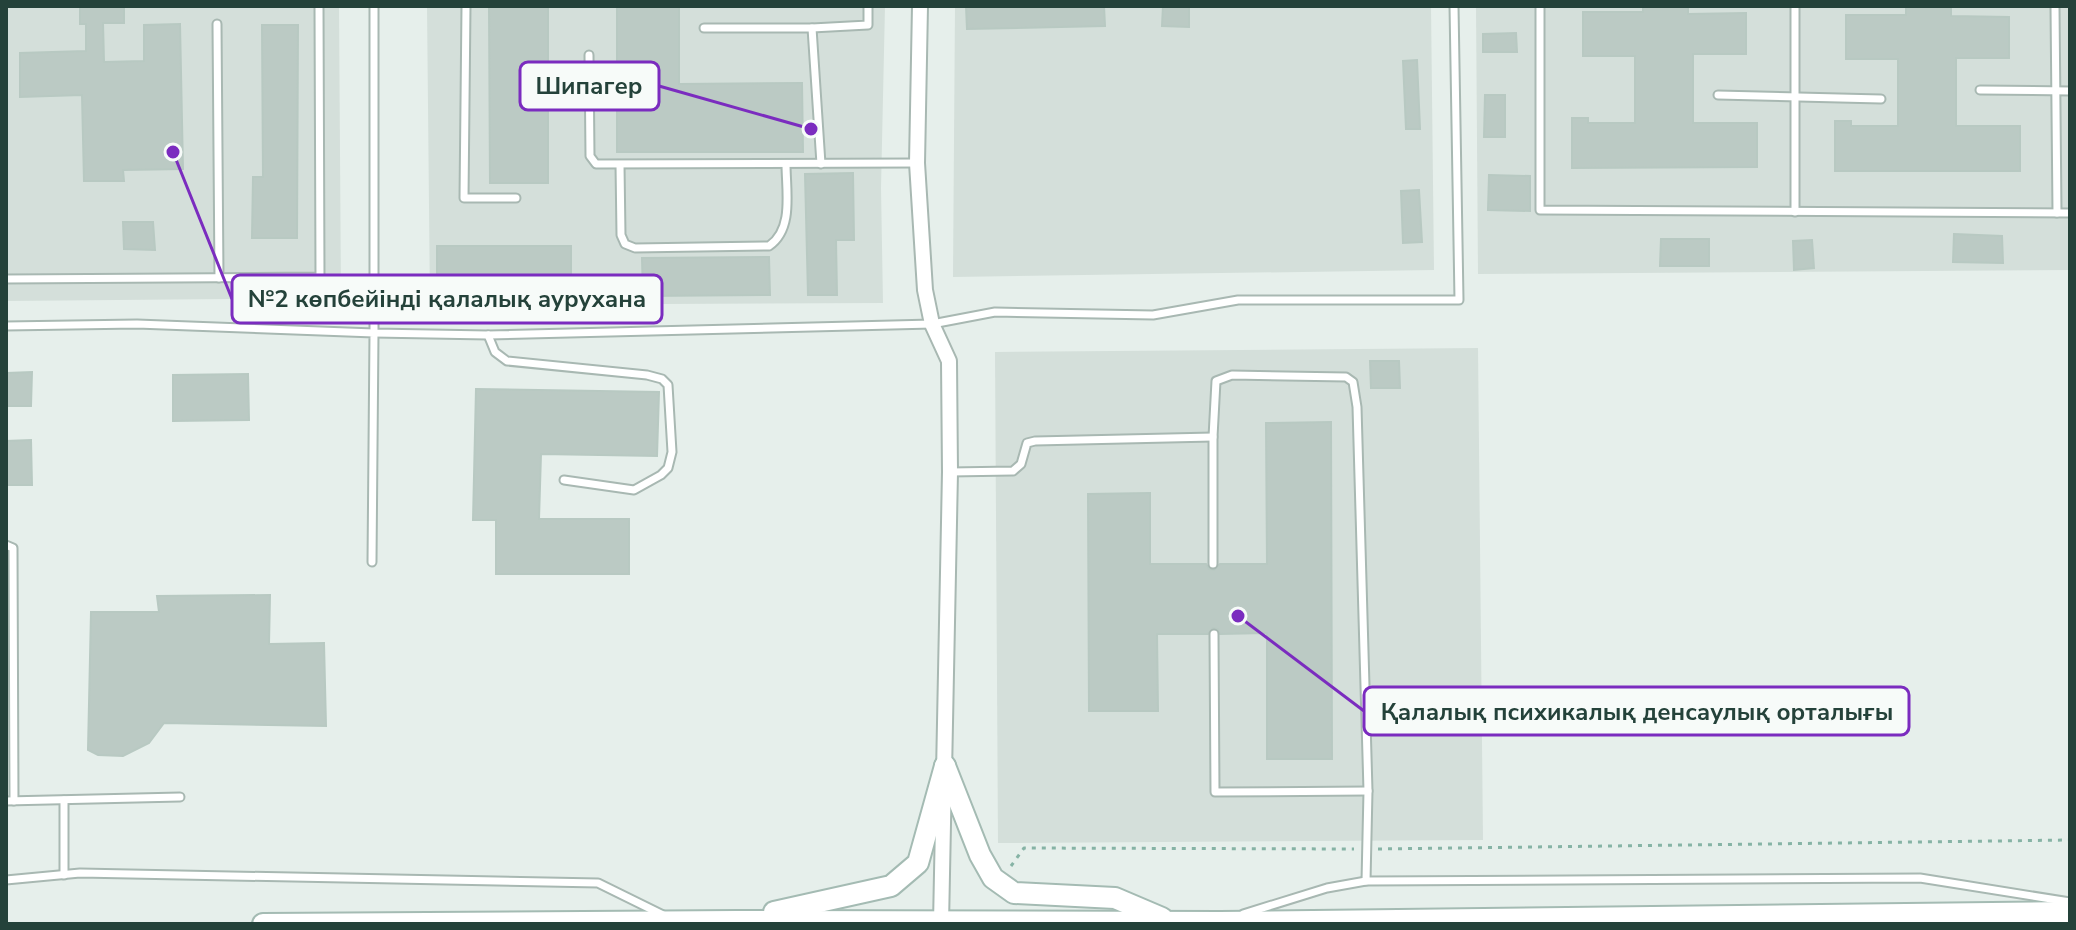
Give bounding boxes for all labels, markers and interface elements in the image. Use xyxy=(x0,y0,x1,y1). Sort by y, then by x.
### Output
callout: Шипагер xyxy=(520,62,659,110)
text: Шипагер xyxy=(535,70,643,102)
callout: №2 көпбейінді қалалық аурухана xyxy=(232,275,662,323)
text: №2 көпбейінді қалалық аурухана xyxy=(248,283,646,315)
callout: Қалалық психикалық денсаулық орталығы xyxy=(1364,687,1909,735)
text: Қалалық психикалық денсаулық орталығы xyxy=(1381,696,1893,728)

